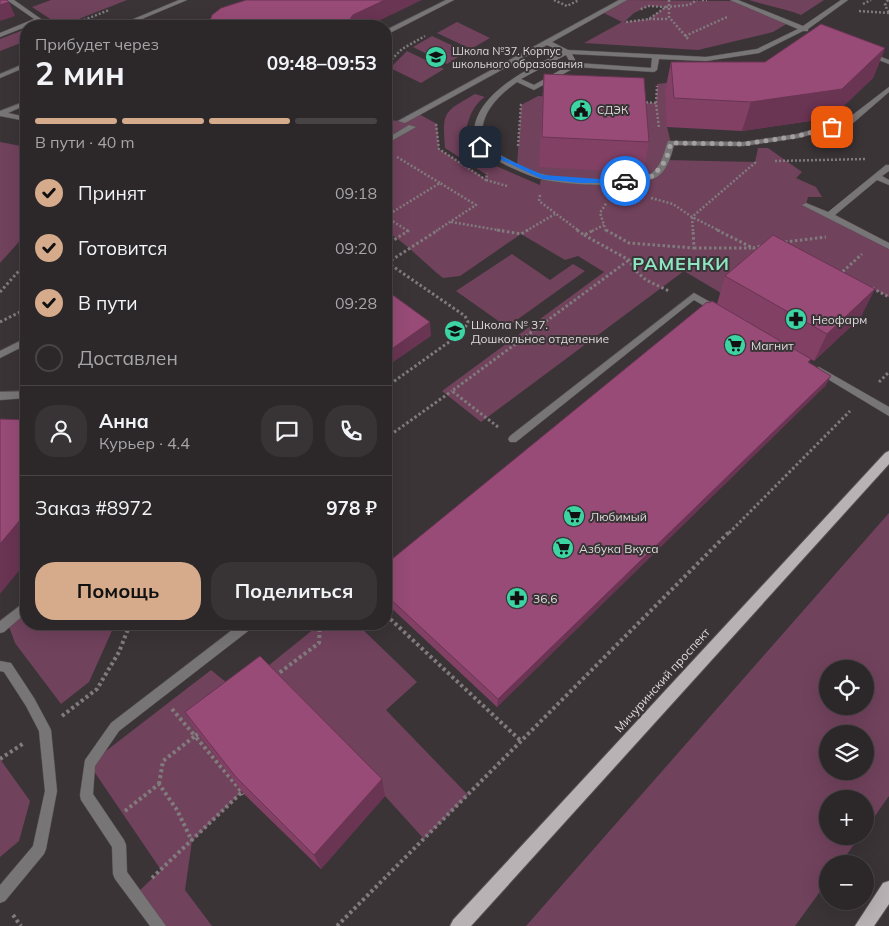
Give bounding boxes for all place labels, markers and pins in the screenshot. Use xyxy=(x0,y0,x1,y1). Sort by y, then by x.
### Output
place label: Школа №37. Корпус школьного образования xyxy=(452,44,583,71)
school or university icon: Школа №37. Корпус школьного образования xyxy=(424,45,448,69)
public building icon: СДЭК xyxy=(569,98,593,122)
place label: СДЭК xyxy=(597,103,629,117)
pin xyxy=(811,106,853,148)
pin xyxy=(459,126,501,168)
pharmacy icon: Неофарм xyxy=(784,307,808,331)
place label: Неофарм xyxy=(812,312,867,327)
place label: Школа № 37. Дошкольное отделение xyxy=(471,317,610,346)
school or university icon: Школа № 37. Дошкольное отделение xyxy=(443,319,467,343)
supermarket icon: Магнит xyxy=(723,333,747,357)
place label: Магнит xyxy=(751,338,794,353)
supermarket icon: Любимый xyxy=(562,504,586,528)
place label: Любимый xyxy=(590,509,647,524)
supermarket icon: Азбука Вкуса xyxy=(551,536,575,560)
place label: Азбука Вкуса xyxy=(579,541,659,556)
pharmacy icon: 36,6 xyxy=(505,586,529,610)
place label: 36,6 xyxy=(533,591,557,606)

